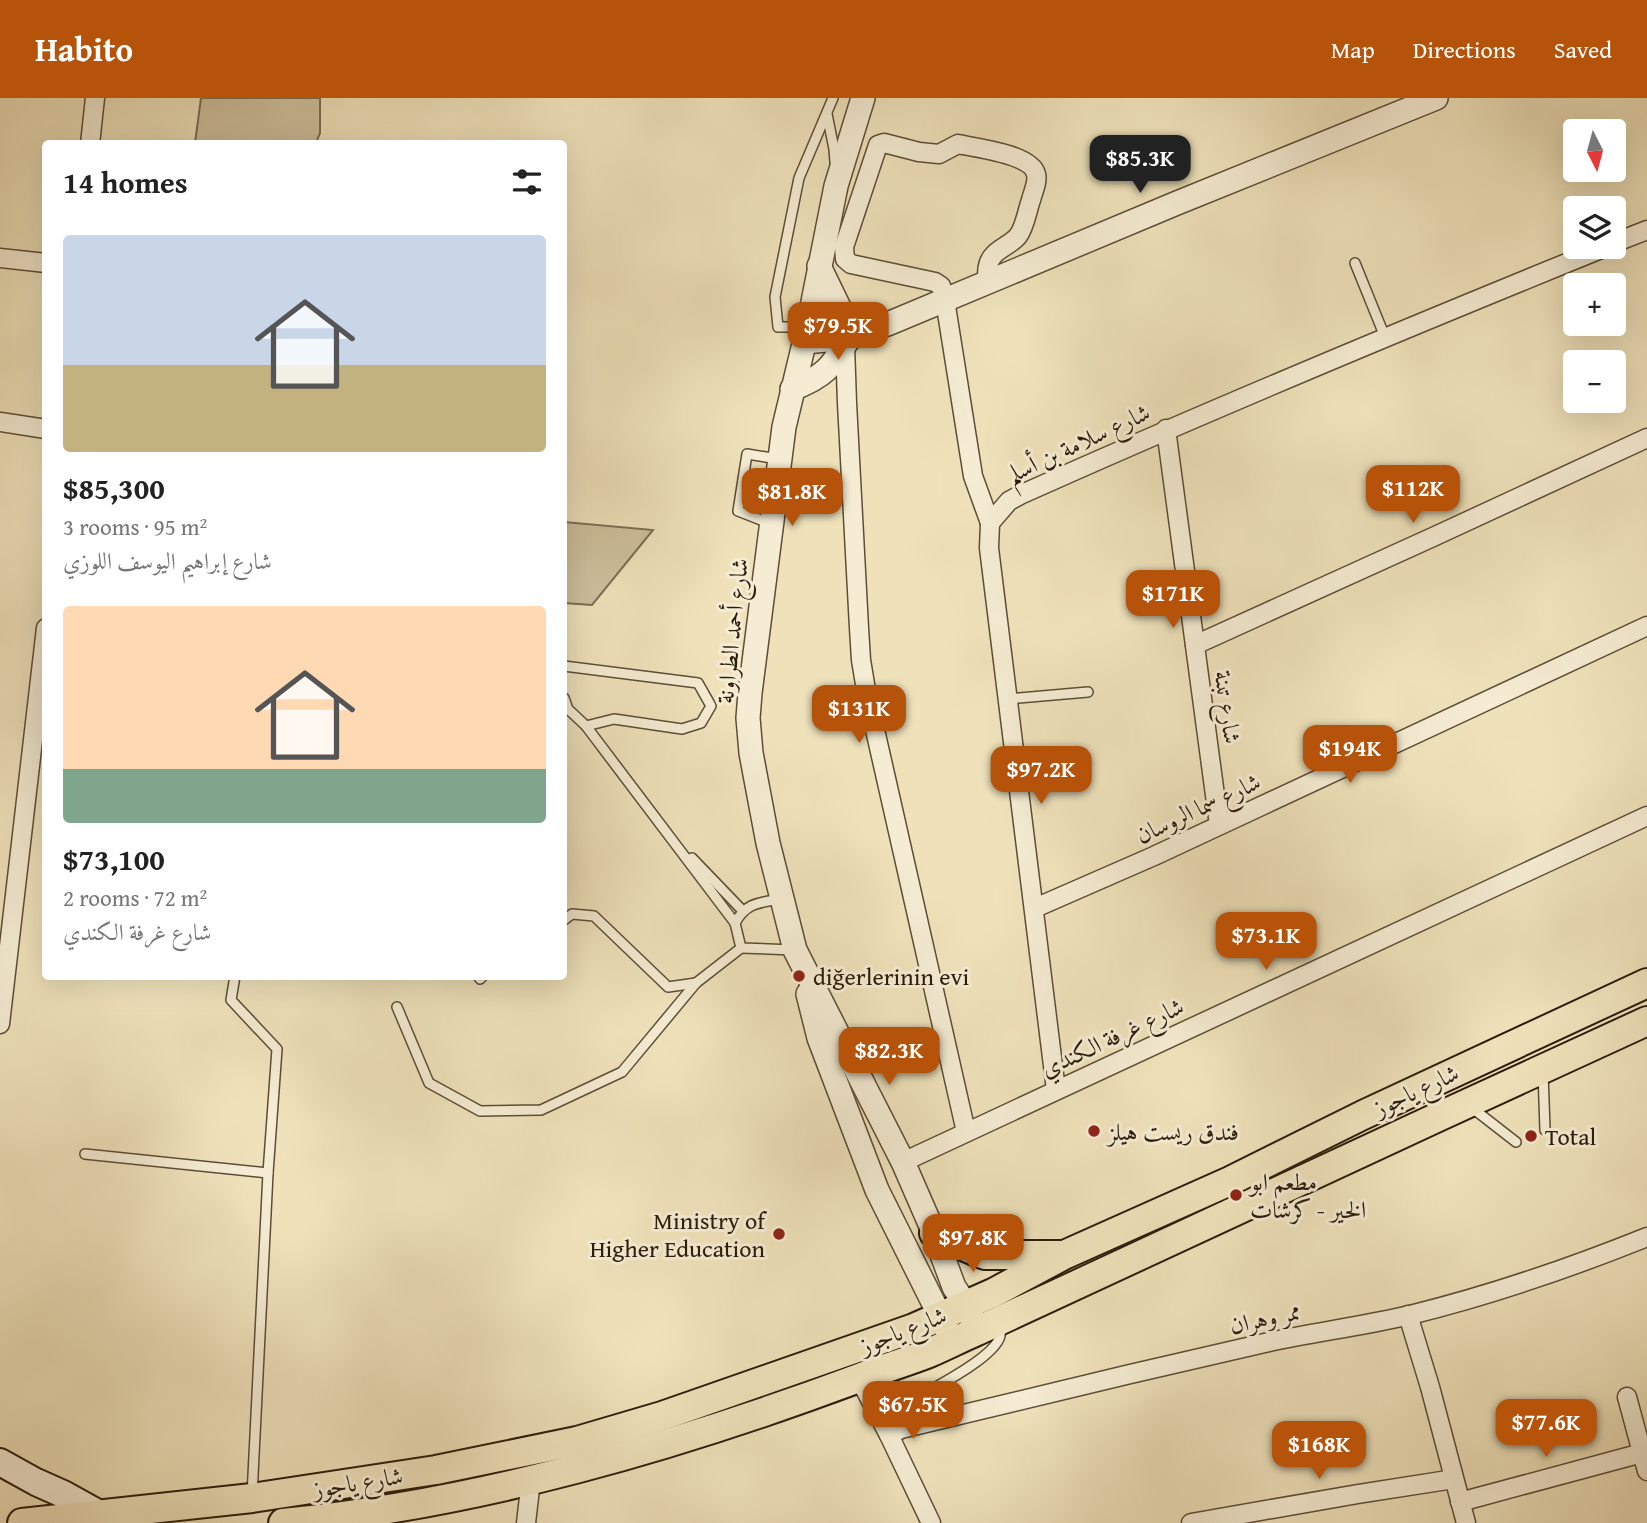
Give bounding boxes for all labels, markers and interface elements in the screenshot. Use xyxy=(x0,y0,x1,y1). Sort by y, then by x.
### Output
text: Habito xyxy=(35,25,133,73)
text: Map xyxy=(1331,32,1375,67)
text: Directions xyxy=(1413,32,1516,67)
text: Saved xyxy=(1554,32,1612,67)
north arrow xyxy=(1563,119,1626,182)
map controls xyxy=(1563,119,1626,413)
pin: $85.3K xyxy=(1083,136,1197,195)
text: $85.3K xyxy=(1106,141,1174,174)
text: 14 homes xyxy=(63,160,188,204)
icon: filters xyxy=(508,163,546,201)
button: layers xyxy=(1563,196,1626,259)
button: + xyxy=(1563,273,1626,336)
icon: home xyxy=(242,281,368,407)
pin: $79.5K xyxy=(781,302,895,362)
text: $79.5K xyxy=(804,308,872,341)
button: − xyxy=(1563,350,1626,413)
street label: شارع سلامة بن أسلم xyxy=(1000,394,1159,498)
text: $85,300 xyxy=(63,466,165,510)
pin: $112K xyxy=(1364,466,1462,525)
pin: $81.8K xyxy=(735,468,849,528)
text: $112K xyxy=(1382,471,1444,504)
text: $81.8K xyxy=(758,474,826,507)
text: 3 rooms · 95 m² xyxy=(63,510,207,543)
text: شارع إبراهيم اليوسف اللوزي xyxy=(63,544,272,577)
street label: شارع أحمد الطراونة xyxy=(707,557,760,706)
pin: $171K xyxy=(1124,570,1222,630)
text: $171K xyxy=(1142,576,1204,609)
icon: home xyxy=(242,652,368,778)
street label: شارع تبنة xyxy=(1203,668,1250,746)
pin: $131K xyxy=(810,686,908,745)
text: $131K xyxy=(828,691,890,724)
pin: $194K xyxy=(1301,726,1399,785)
text: $194K xyxy=(1319,731,1381,764)
pin: $97.2K xyxy=(984,746,1098,806)
text: $97.2K xyxy=(1007,752,1075,785)
street label: شارع سما الروسان xyxy=(1130,764,1268,855)
text: $73,100 xyxy=(63,837,165,881)
text: 2 rooms · 72 m² xyxy=(63,881,207,914)
pin: $73.1K xyxy=(1209,912,1323,972)
text: شارع غرفة الكندي xyxy=(63,915,211,948)
text: $73.1K xyxy=(1232,918,1300,951)
place label: diğerlerinin evi xyxy=(813,959,969,994)
marker: diğerlerinin evi xyxy=(791,968,807,984)
street label: شارع غرفة الكندي xyxy=(1035,988,1191,1088)
pin: $82.3K xyxy=(832,1028,946,1087)
text: $82.3K xyxy=(855,1033,923,1066)
street label: شارع ياجوز xyxy=(1366,1055,1466,1129)
place label: فندق ريست هيلز xyxy=(1105,1114,1239,1149)
place label: Total xyxy=(1545,1119,1597,1154)
marker: فندق ريست هيلز xyxy=(1086,1123,1102,1139)
marker: Total xyxy=(1523,1128,1539,1144)
place label: مطعم ابو الخير - كرشات xyxy=(1248,1164,1366,1227)
marker: مطعم ابو الخير - كرشات xyxy=(1228,1187,1244,1203)
place label: Ministry of Higher Education xyxy=(590,1203,767,1266)
pin: $97.8K xyxy=(916,1214,1030,1274)
text: $97.8K xyxy=(939,1220,1007,1253)
marker: Ministry of Higher Education xyxy=(771,1226,787,1242)
street label: ممر وهران xyxy=(1226,1293,1304,1343)
street label: شارع ياجوز xyxy=(853,1297,953,1366)
pin: $67.5K xyxy=(856,1382,970,1441)
text: $67.5K xyxy=(879,1387,947,1420)
pin: $77.6K xyxy=(1489,1400,1603,1459)
text: $77.6K xyxy=(1512,1405,1580,1438)
pin: $168K xyxy=(1270,1422,1368,1481)
text: $168K xyxy=(1288,1427,1350,1460)
street label: شارع ياجوز xyxy=(309,1458,406,1510)

